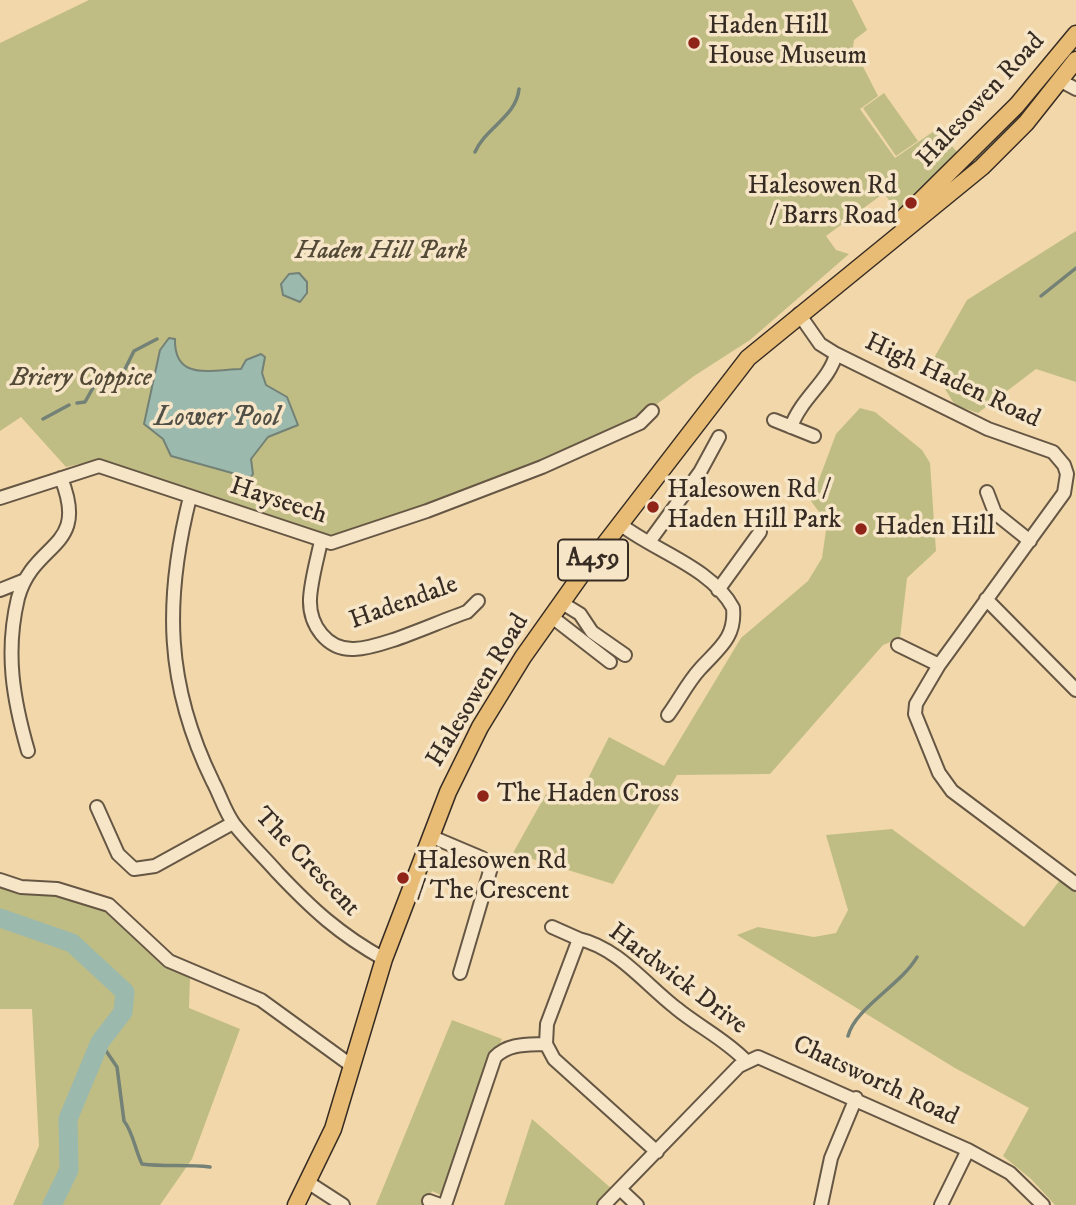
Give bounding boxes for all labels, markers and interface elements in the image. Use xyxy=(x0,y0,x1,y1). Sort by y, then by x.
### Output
place label: Haden Hill House Museum xyxy=(708,12,867,74)
street label: Halesowen Road xyxy=(912,27,1052,175)
marker: Haden Hill House Museum xyxy=(686,35,702,51)
place label: Halesowen Rd / Barrs Road xyxy=(748,172,897,234)
marker: Halesowen Rd / Barrs Road xyxy=(903,195,919,211)
park label: Haden Hill Park xyxy=(295,237,467,269)
street label: High Haden Road xyxy=(859,328,1045,436)
park label: Briery Coppice xyxy=(10,364,152,396)
water label: Lower Pool xyxy=(154,402,280,436)
street label: Hayseech xyxy=(226,472,330,532)
place label: Halesowen Rd / Haden Hill Park xyxy=(667,476,841,538)
marker: Halesowen Rd / Haden Hill Park xyxy=(645,499,661,515)
place label: Haden Hill xyxy=(875,513,995,545)
marker: Haden Hill xyxy=(853,521,869,537)
road number: A459 xyxy=(558,540,628,580)
street label: Hadendale xyxy=(346,570,462,638)
street label: Halesowen Road xyxy=(421,609,537,773)
place label: The Haden Cross xyxy=(497,780,679,812)
marker: The Haden Cross xyxy=(475,788,491,804)
street label: The Crescent xyxy=(246,802,366,924)
place label: Halesowen Rd / The Crescent xyxy=(417,847,569,908)
marker: Halesowen Rd / The Crescent xyxy=(395,870,411,886)
street label: Hardwick Drive xyxy=(601,918,753,1042)
street label: Chatsworth Road xyxy=(787,1030,963,1134)

